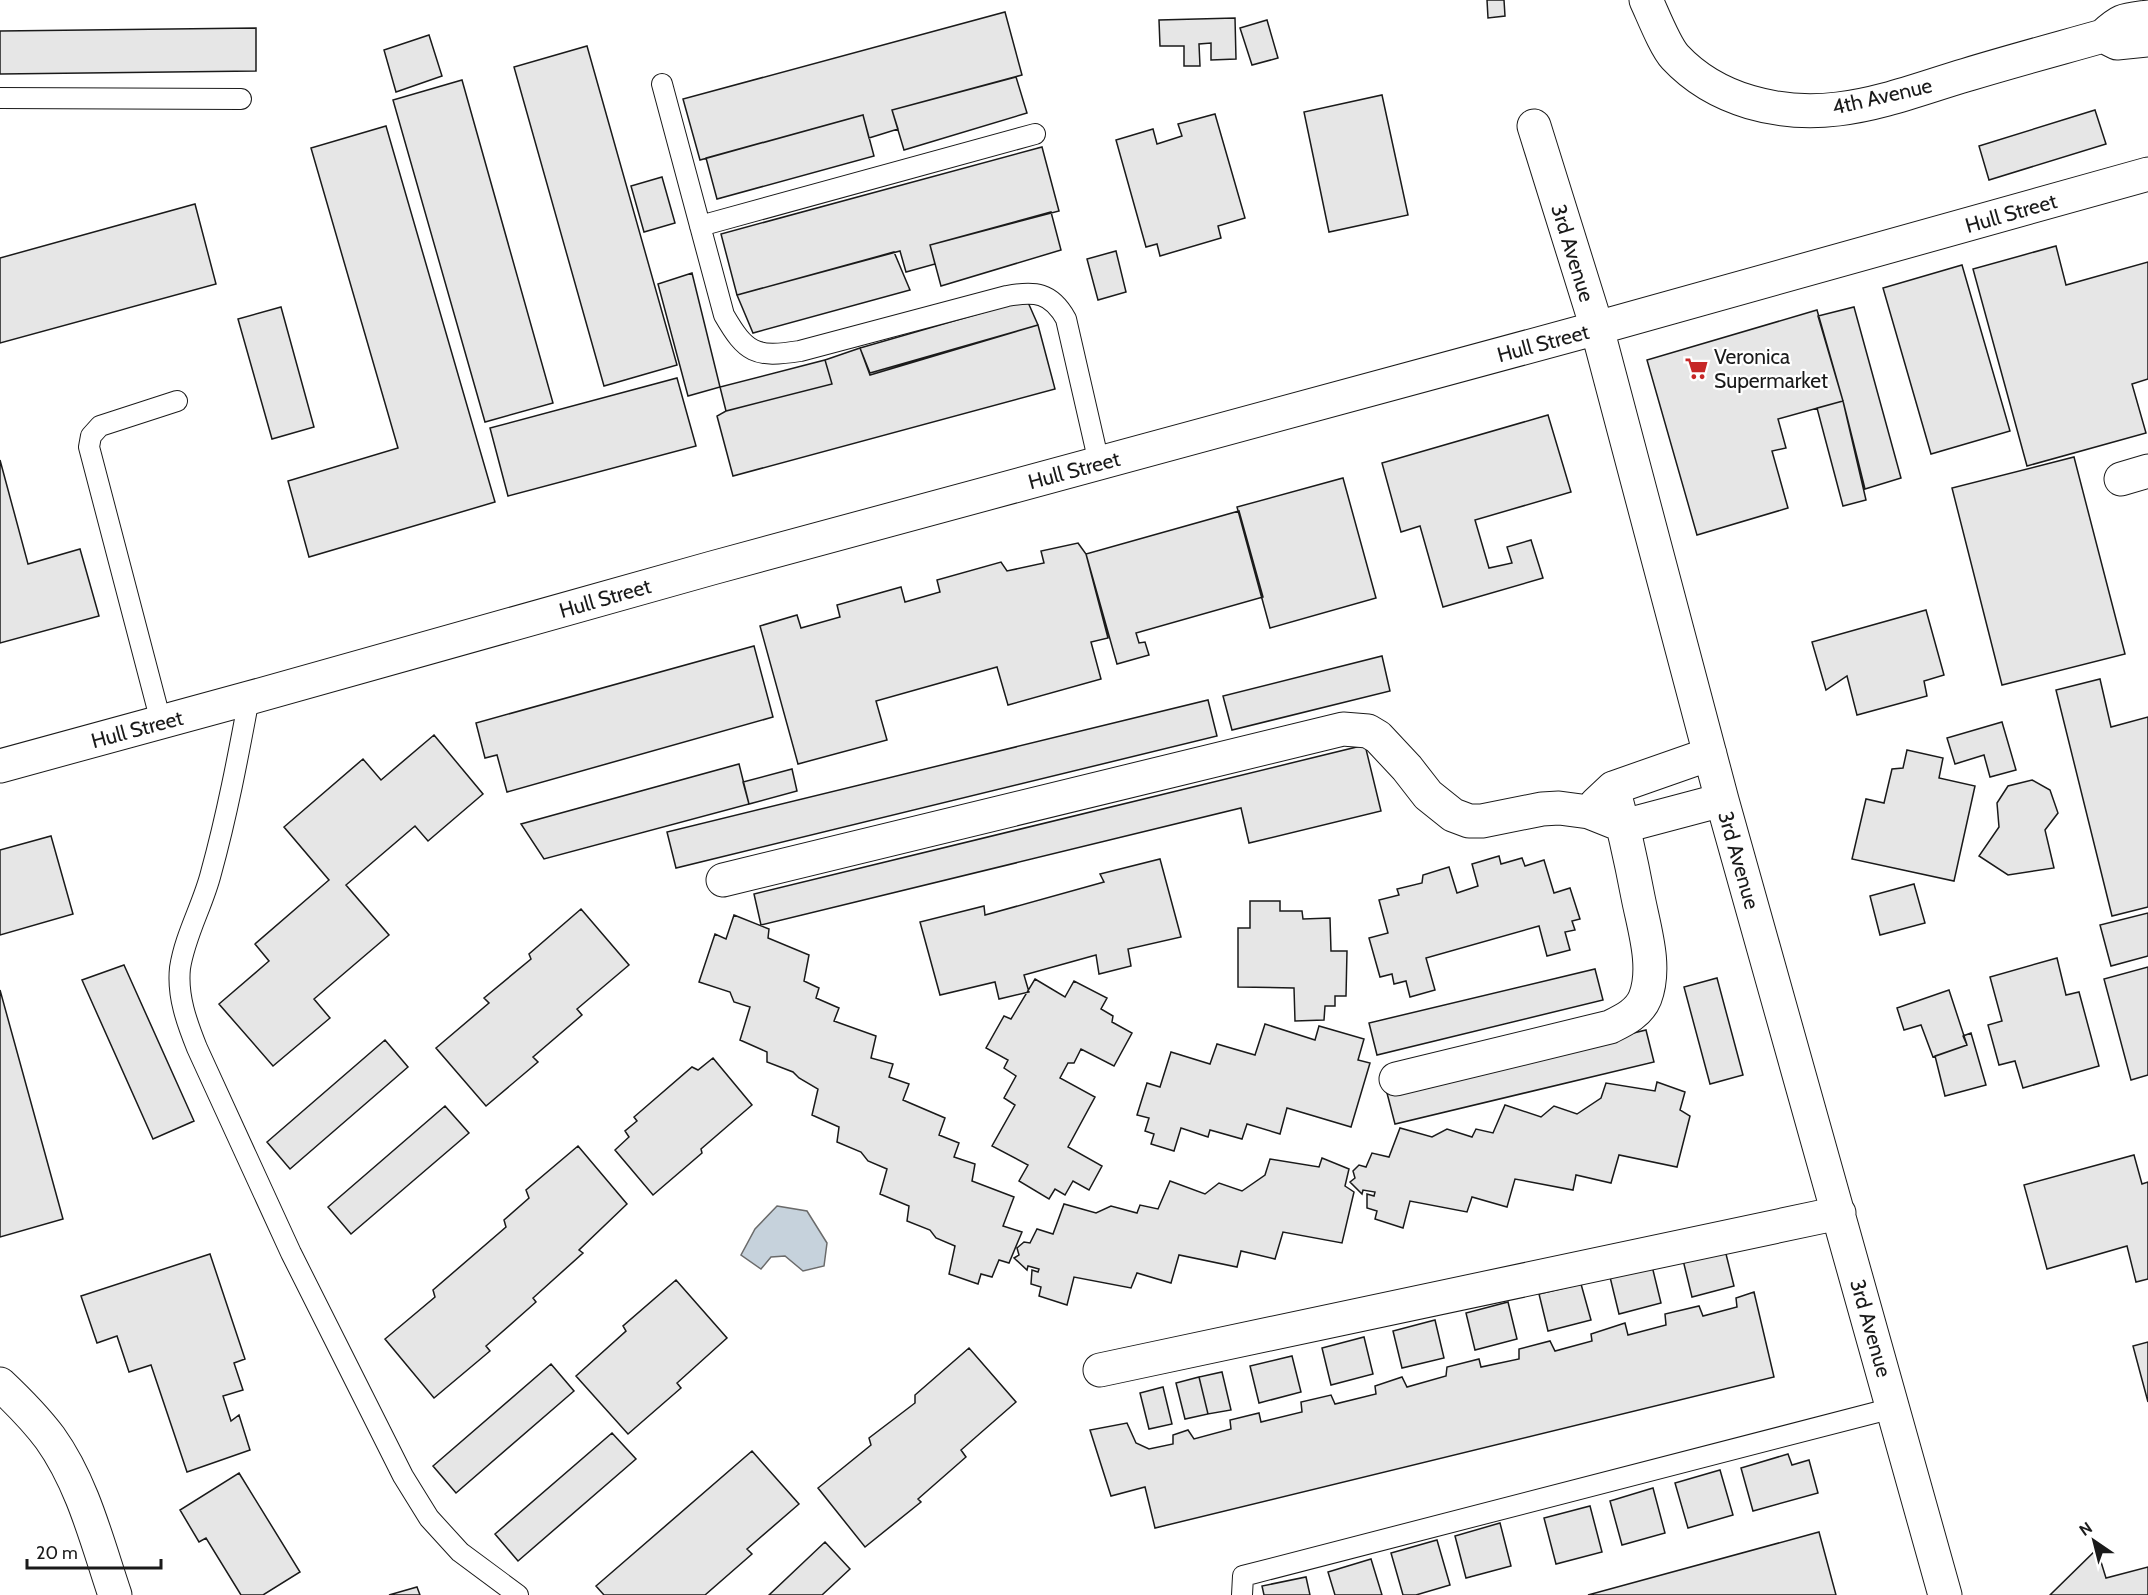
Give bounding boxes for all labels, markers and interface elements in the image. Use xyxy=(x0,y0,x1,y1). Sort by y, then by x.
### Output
street label: 4th Avenue xyxy=(1830,72,1935,120)
street label: Hull Street xyxy=(1962,188,2060,238)
street label: 3rd Avenue xyxy=(1546,201,1600,305)
street label: Hull Street xyxy=(1494,319,1592,367)
place label: Veronica Supermarket xyxy=(1714,344,1828,393)
supermarket icon: Veronica Supermarket xyxy=(1683,355,1709,381)
street label: Hull Street xyxy=(1025,446,1123,494)
street label: Hull Street xyxy=(556,573,654,623)
street label: Hull Street xyxy=(88,705,186,753)
street label: 3rd Avenue xyxy=(1713,808,1765,912)
street label: 3rd Avenue xyxy=(1845,1276,1897,1380)
north arrow xyxy=(2064,1511,2124,1571)
text: N xyxy=(2076,1518,2096,1540)
scale bar xyxy=(27,1532,160,1570)
text: 20 m xyxy=(36,1542,78,1564)

